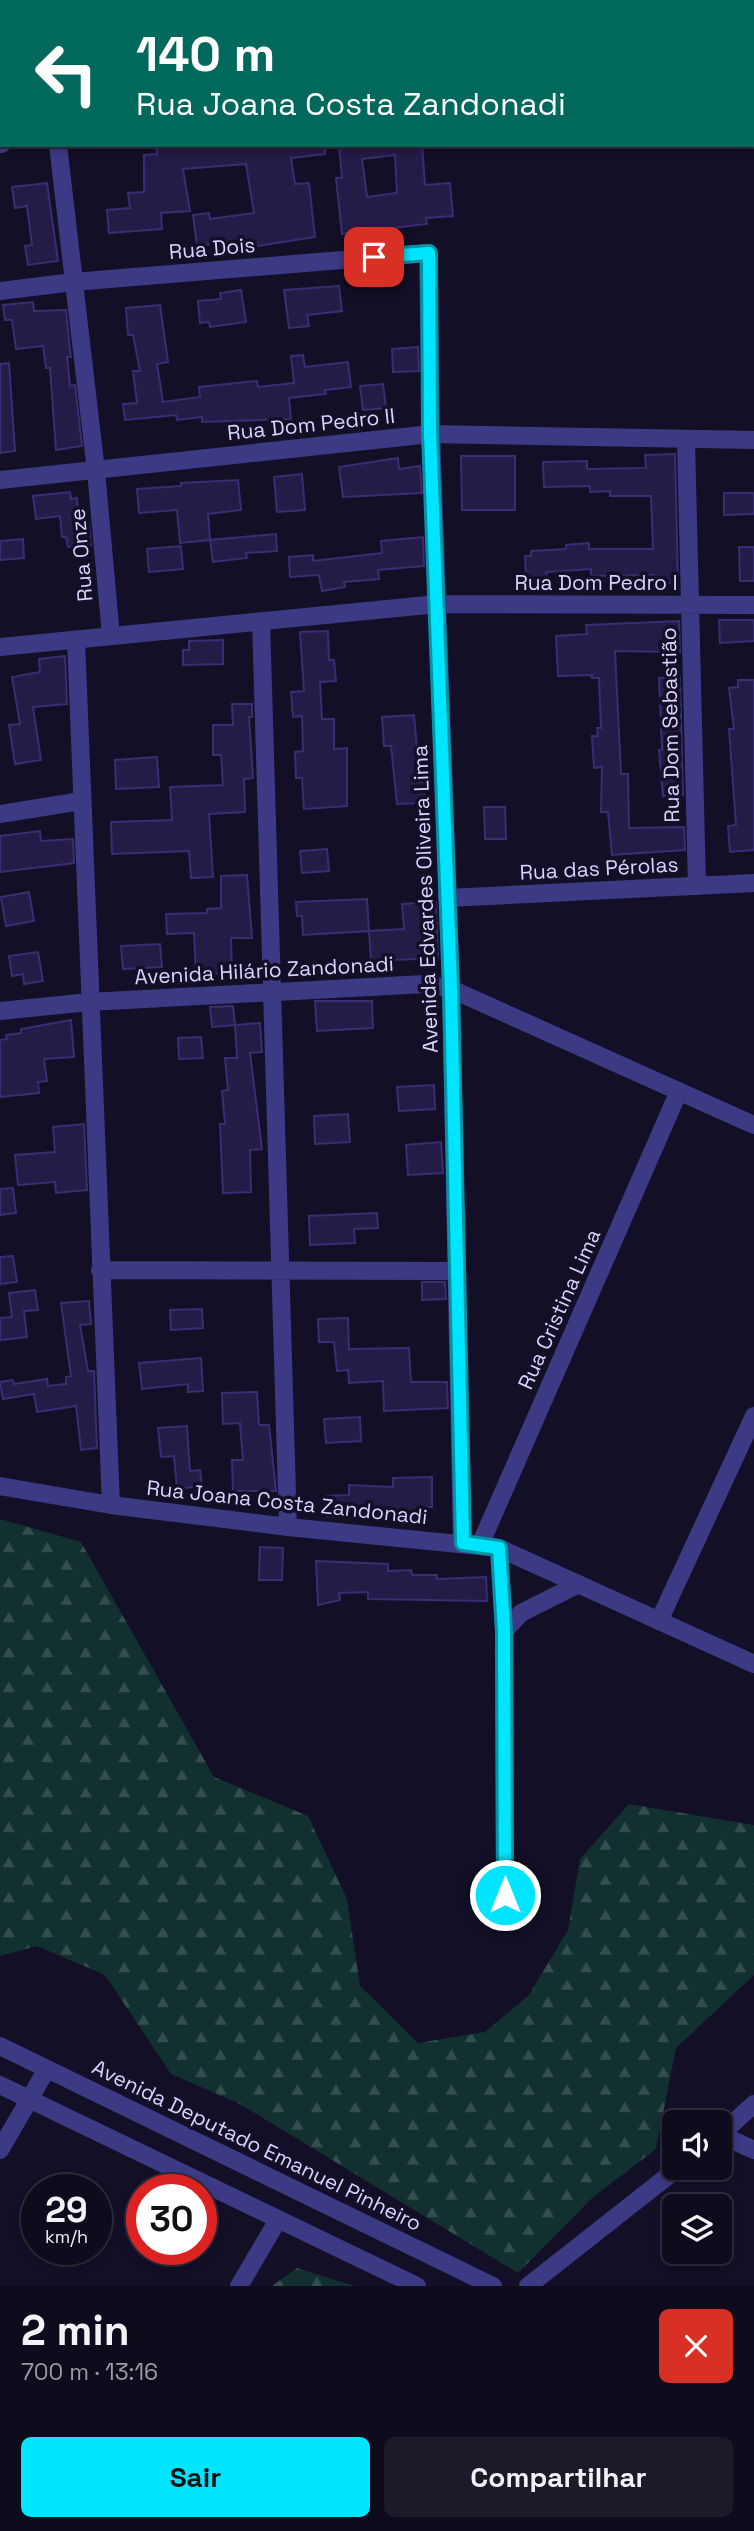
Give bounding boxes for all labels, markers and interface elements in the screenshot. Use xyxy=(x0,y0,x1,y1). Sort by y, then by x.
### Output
text: 140 m xyxy=(136,23,275,85)
icon: left xyxy=(21,28,112,119)
text: Rua Joana Costa Zandonadi xyxy=(136,84,566,124)
pin xyxy=(344,227,404,287)
street label: Rua Dois xyxy=(168,231,256,265)
icon: arrive xyxy=(355,238,393,276)
street label: Rua Dom Pedro II xyxy=(226,402,396,446)
street label: Rua Onze xyxy=(63,507,99,603)
street label: Rua Dom Pedro I xyxy=(514,569,678,596)
street label: Rua Dom Sebastião xyxy=(655,627,685,823)
street label: Avenida Edvardes Oliveira Lima xyxy=(406,745,444,1053)
street label: Rua das Pérolas xyxy=(519,850,679,886)
street label: Avenida Hilário Zandonadi xyxy=(134,950,394,990)
street label: Rua Cristina Lima xyxy=(512,1225,606,1393)
street label: Rua Joana Costa Zandonadi xyxy=(145,1474,429,1530)
position arrow xyxy=(468,1858,542,1932)
street label: Avenida Deputado Emanuel Pinheiro xyxy=(88,2053,426,2237)
map controls xyxy=(662,2110,732,2264)
button: sound xyxy=(662,2110,732,2180)
speed limit sign: 30 xyxy=(126,2174,217,2265)
text: 29 xyxy=(45,2188,88,2232)
button: layers xyxy=(662,2194,732,2264)
text: km/h xyxy=(45,2225,88,2248)
text: 2 min xyxy=(21,2304,130,2357)
button: close xyxy=(659,2309,733,2383)
text: 700 m · 13:16 xyxy=(21,2357,158,2387)
button: Sair xyxy=(21,2437,370,2517)
button: Compartilhar xyxy=(384,2437,733,2517)

